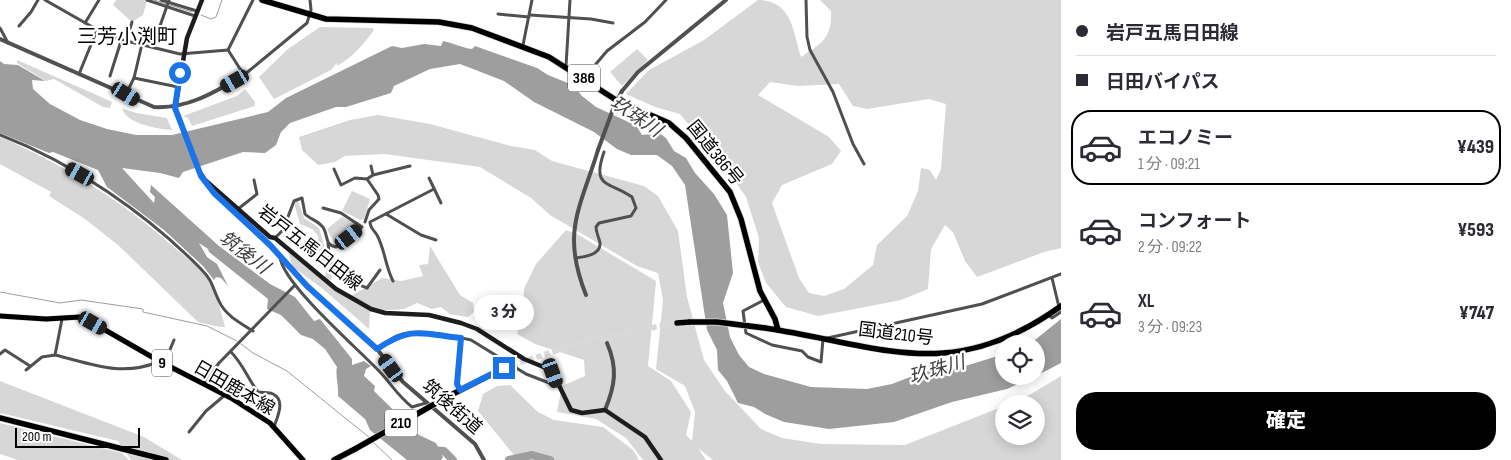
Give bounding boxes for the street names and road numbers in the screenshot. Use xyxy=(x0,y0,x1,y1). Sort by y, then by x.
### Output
road number: 386 xyxy=(568,64,600,92)
street label: 国道386号 xyxy=(683,116,747,190)
street label: 岩戸五馬日田線 xyxy=(254,201,366,295)
street label: 国道210号 xyxy=(857,319,935,349)
road number: 9 xyxy=(152,349,172,376)
street label: 日田鹿本線 xyxy=(190,356,278,420)
street label: 筑後街道 xyxy=(418,375,486,439)
road number: 210 xyxy=(385,409,417,436)

